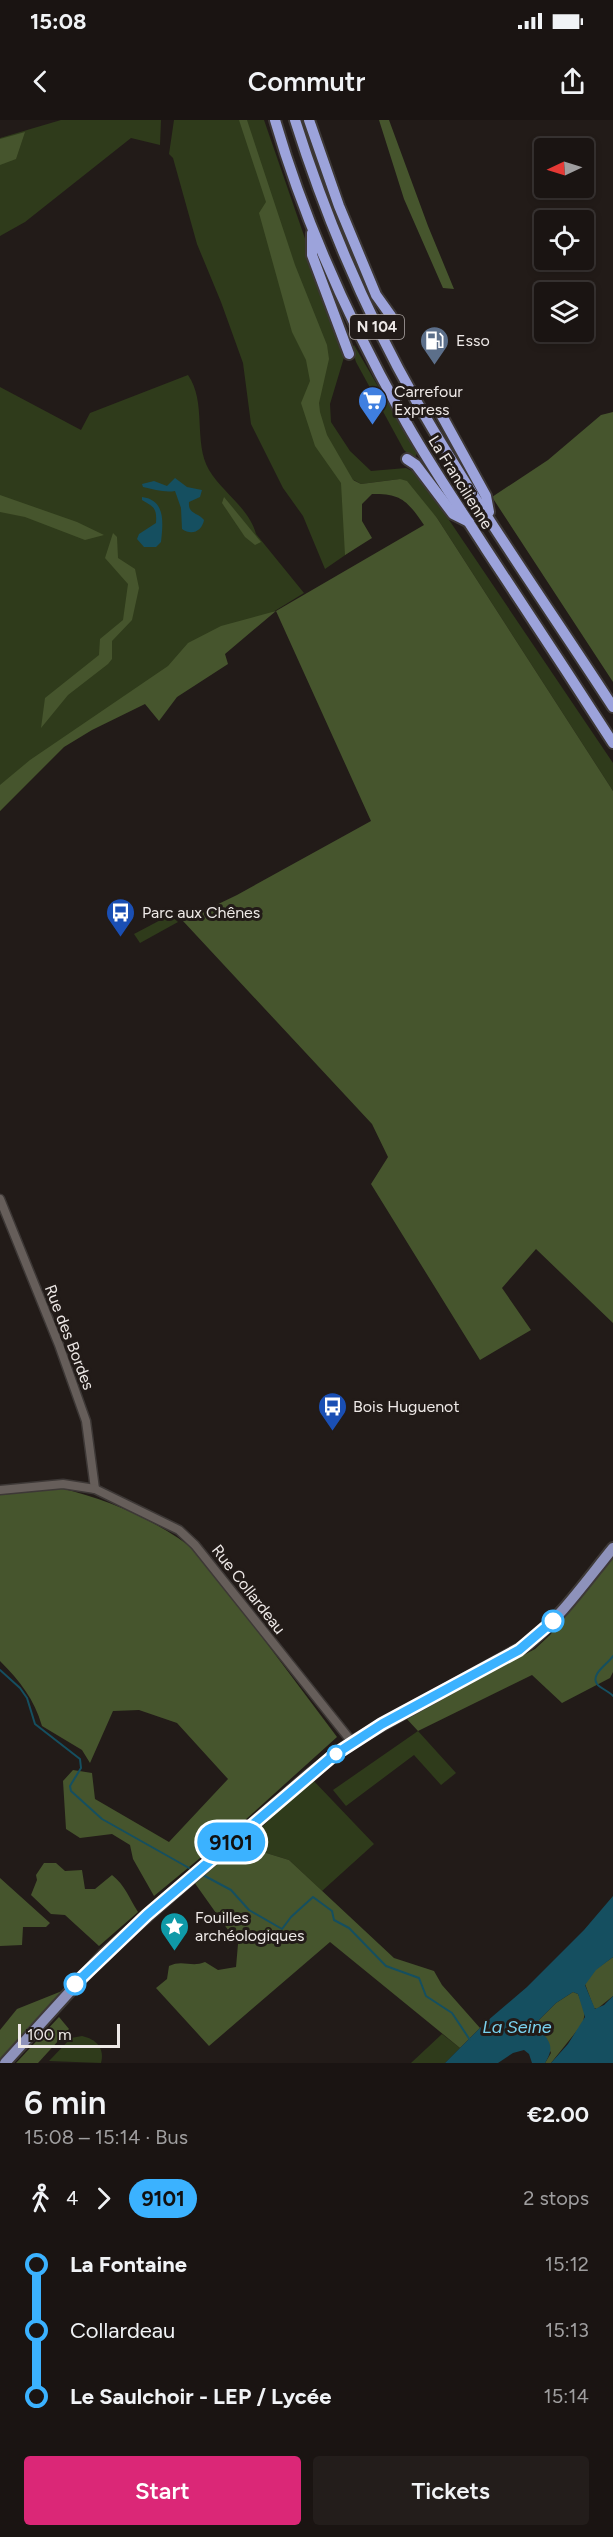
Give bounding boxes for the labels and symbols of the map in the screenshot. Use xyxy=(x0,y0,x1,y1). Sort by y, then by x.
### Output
north arrow xyxy=(534,138,594,198)
road number: N 104 xyxy=(350,315,404,339)
fuel station icon: Esso xyxy=(419,324,451,366)
place label: Esso xyxy=(456,331,490,350)
place label: Carrefour Express xyxy=(394,382,463,419)
supermarket icon: Carrefour Express xyxy=(357,384,389,426)
street label: La Francilienne xyxy=(424,432,497,533)
bus stop icon: Parc aux Chênes xyxy=(105,896,137,938)
place label: Parc aux Chênes xyxy=(142,903,260,922)
street label: Rue des Bordes xyxy=(41,1282,98,1392)
bus stop icon: Bois Huguenot xyxy=(316,1390,348,1432)
place label: Bois Huguenot xyxy=(353,1397,459,1416)
street label: Rue Collardeau xyxy=(208,1541,289,1638)
unlabelled marker xyxy=(542,1610,564,1632)
unlabelled marker xyxy=(327,1745,345,1763)
line badge: 9101 xyxy=(189,1822,273,1862)
place label: Fouilles archéologiques xyxy=(195,1908,304,1945)
place icon: Fouilles archéologiques xyxy=(158,1910,190,1952)
unlabelled marker xyxy=(64,1973,86,1995)
water label: La Seine xyxy=(482,2016,552,2038)
scale bar xyxy=(18,2021,120,2048)

